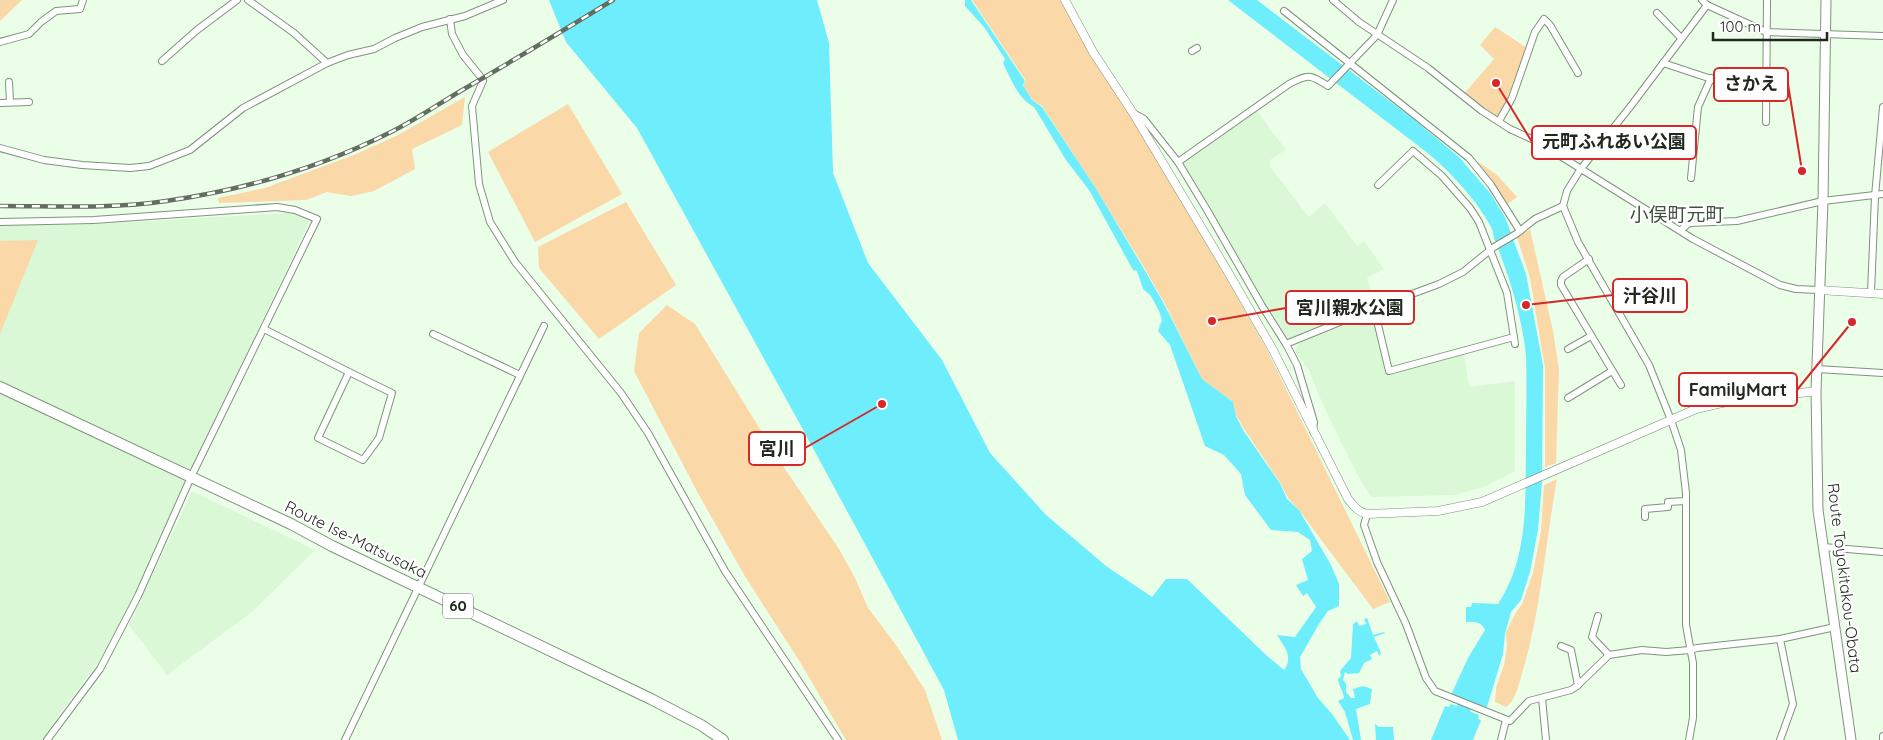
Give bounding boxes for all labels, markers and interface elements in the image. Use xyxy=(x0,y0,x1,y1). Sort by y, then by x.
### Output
scale bar xyxy=(1713,10,1827,42)
text: 100 m xyxy=(1720,17,1761,36)
callout: さかえ xyxy=(1714,68,1788,101)
text: さかえ xyxy=(1724,72,1778,95)
callout: 元町ふれあい公園 xyxy=(1532,126,1696,159)
text: 元町ふれあい公園 xyxy=(1542,130,1686,153)
district label: 小俣町元町 xyxy=(1629,202,1725,226)
callout: 汁谷川 xyxy=(1613,279,1687,312)
text: 汁谷川 xyxy=(1623,284,1677,307)
callout: 宮川親水公園 xyxy=(1286,291,1414,324)
text: 宮川親水公園 xyxy=(1296,296,1404,319)
callout: FamilyMart xyxy=(1679,373,1797,406)
text: FamilyMart xyxy=(1689,378,1787,401)
callout: 宮川 xyxy=(749,432,805,465)
text: 宮川 xyxy=(759,437,795,460)
street label: Route Toyokitakou-Obata xyxy=(1823,482,1867,674)
street label: Route Ise-Matsusaka xyxy=(282,496,430,582)
road number: 60 xyxy=(443,594,473,618)

